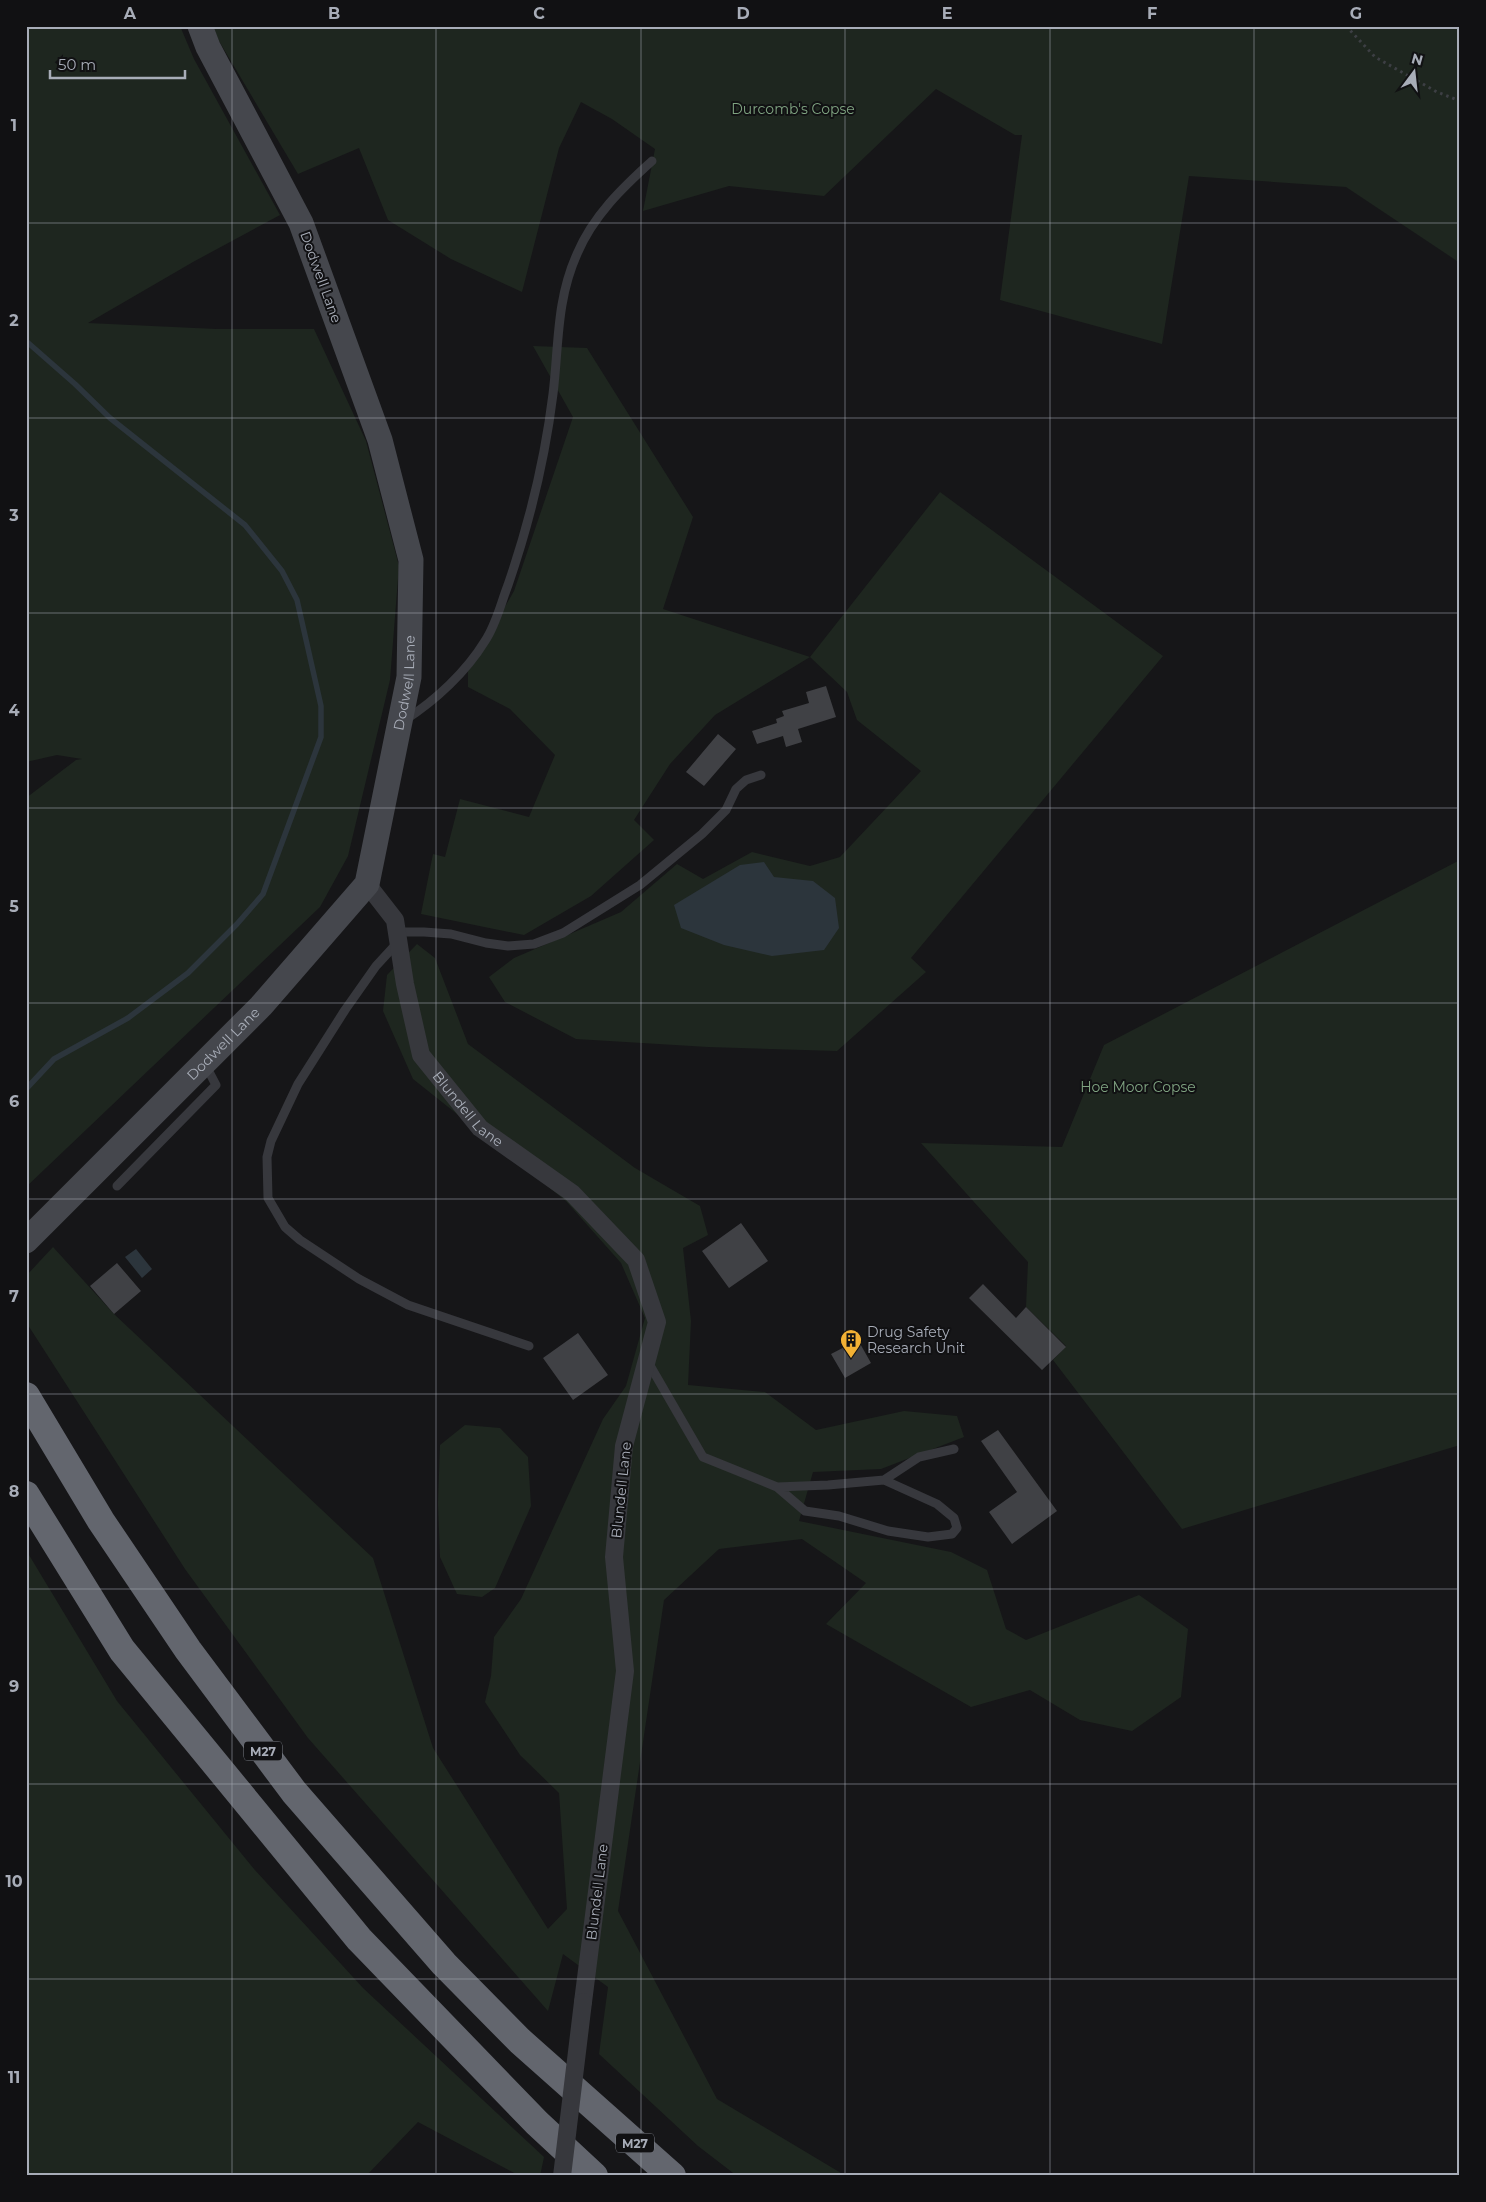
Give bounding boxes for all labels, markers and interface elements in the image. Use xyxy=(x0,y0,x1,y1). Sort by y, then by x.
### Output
text: A xyxy=(123,4,137,23)
text: B xyxy=(328,4,340,23)
text: C xyxy=(533,4,545,23)
text: D xyxy=(736,4,750,23)
text: E xyxy=(942,4,952,23)
text: F xyxy=(1147,4,1157,23)
text: G xyxy=(1350,4,1362,23)
scale bar xyxy=(50,48,185,80)
north arrow xyxy=(1388,48,1438,98)
text: N xyxy=(1410,49,1425,70)
text: 50 m xyxy=(58,55,96,74)
park label: Durcomb's Copse xyxy=(731,100,855,118)
text: 1 xyxy=(11,116,17,135)
street label: Dodwell Lane xyxy=(296,229,346,325)
text: 2 xyxy=(9,311,19,330)
text: 3 xyxy=(8,506,19,525)
street label: Dodwell Lane xyxy=(389,635,419,732)
text: 4 xyxy=(8,701,20,720)
text: 5 xyxy=(9,897,19,916)
street label: Dodwell Lane xyxy=(183,1003,264,1084)
street label: Blundell Lane xyxy=(429,1068,507,1151)
park label: Hoe Moor Copse xyxy=(1080,1078,1196,1096)
text: 6 xyxy=(9,1092,19,1111)
text: 7 xyxy=(9,1287,19,1306)
place label: Drug Safety Research Unit xyxy=(867,1323,965,1357)
building icon: Drug Safety Research Unit xyxy=(839,1328,863,1359)
street label: Blundell Lane xyxy=(607,1441,635,1539)
text: 8 xyxy=(9,1482,19,1501)
text: 9 xyxy=(9,1677,19,1696)
road number: M27 xyxy=(244,1742,282,1760)
street label: Blundell Lane xyxy=(582,1843,612,1941)
text: 10 xyxy=(5,1872,23,1891)
text: 11 xyxy=(8,2068,20,2087)
road number: M27 xyxy=(616,2134,654,2152)

